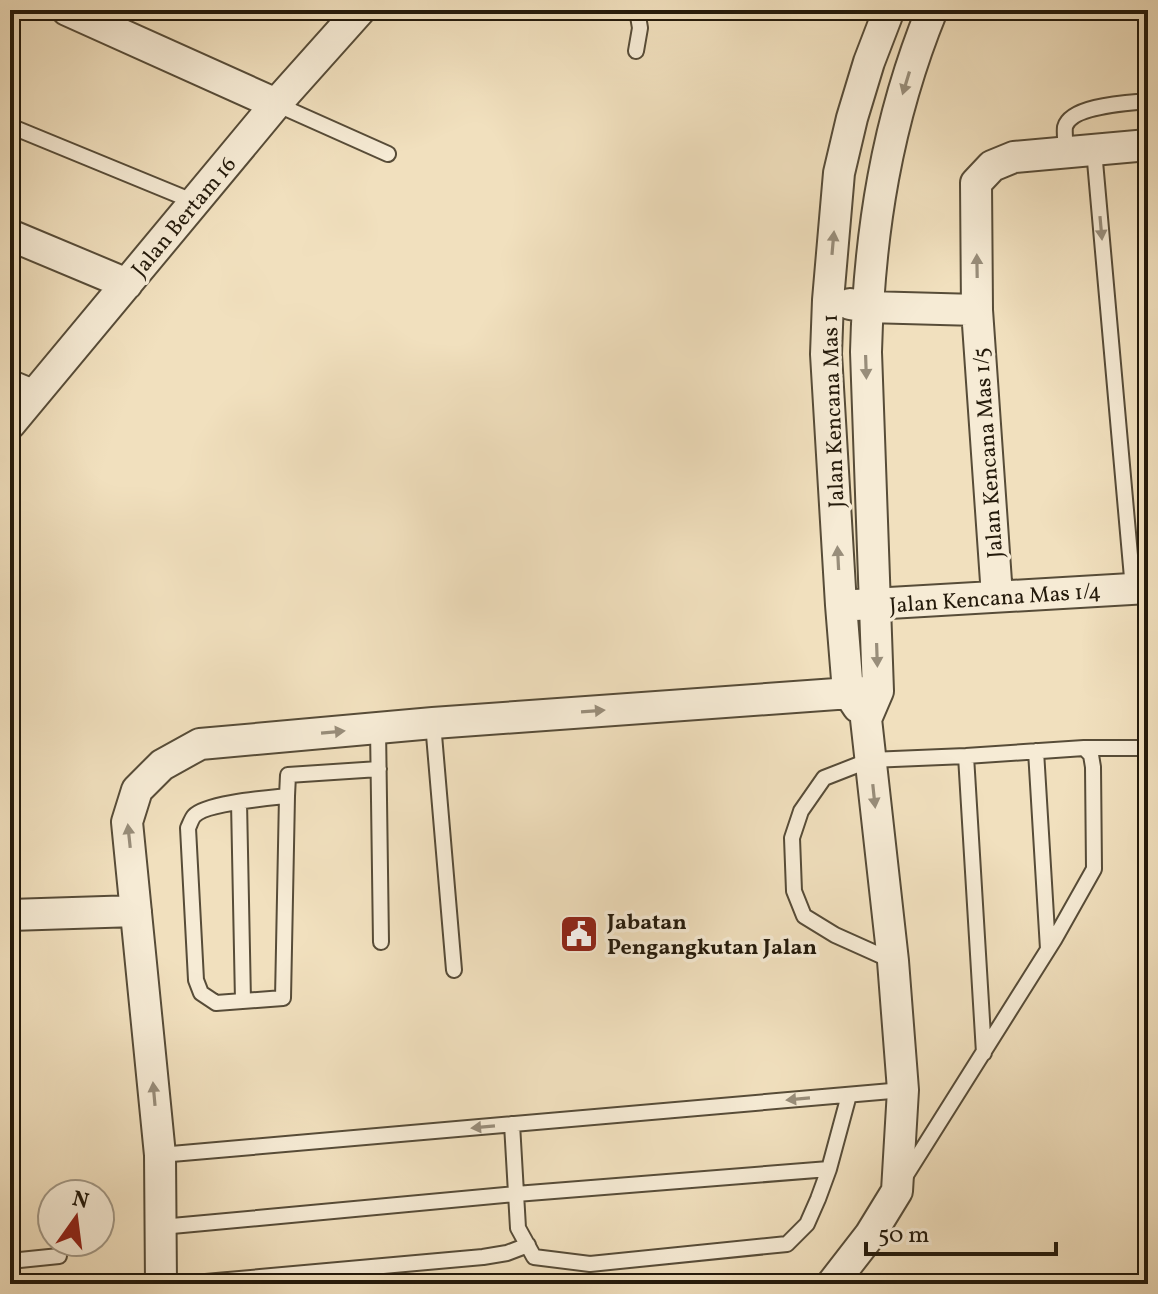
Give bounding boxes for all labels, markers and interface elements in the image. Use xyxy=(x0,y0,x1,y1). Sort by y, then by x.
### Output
one-way arrow xyxy=(899,72,912,96)
street label: Jalan Bertam 16 xyxy=(125,151,245,285)
one-way arrow xyxy=(1095,215,1108,240)
one-way arrow xyxy=(827,230,840,255)
one-way arrow xyxy=(971,253,983,278)
street label: Jalan Kencana Mas 1 xyxy=(816,313,853,508)
street label: Jalan Kencana Mas 1/5 xyxy=(967,346,1012,559)
one-way arrow xyxy=(860,355,873,380)
one-way arrow xyxy=(831,545,844,570)
street label: Jalan Kencana Mas 1/4 xyxy=(888,577,1102,622)
one-way arrow xyxy=(871,643,884,668)
one-way arrow xyxy=(581,704,606,717)
one-way arrow xyxy=(321,725,346,738)
one-way arrow xyxy=(868,784,881,809)
one-way arrow xyxy=(122,823,135,848)
place label: Jabatan Pengangkutan Jalan xyxy=(606,908,817,964)
public building icon: Jabatan Pengangkutan Jalan xyxy=(558,913,600,955)
one-way arrow xyxy=(147,1081,160,1106)
one-way arrow xyxy=(785,1093,810,1106)
one-way arrow xyxy=(470,1121,495,1134)
north arrow xyxy=(36,1178,116,1258)
text: N xyxy=(69,1184,92,1218)
scale bar xyxy=(866,1206,1056,1256)
text: 50 m xyxy=(878,1219,930,1253)

